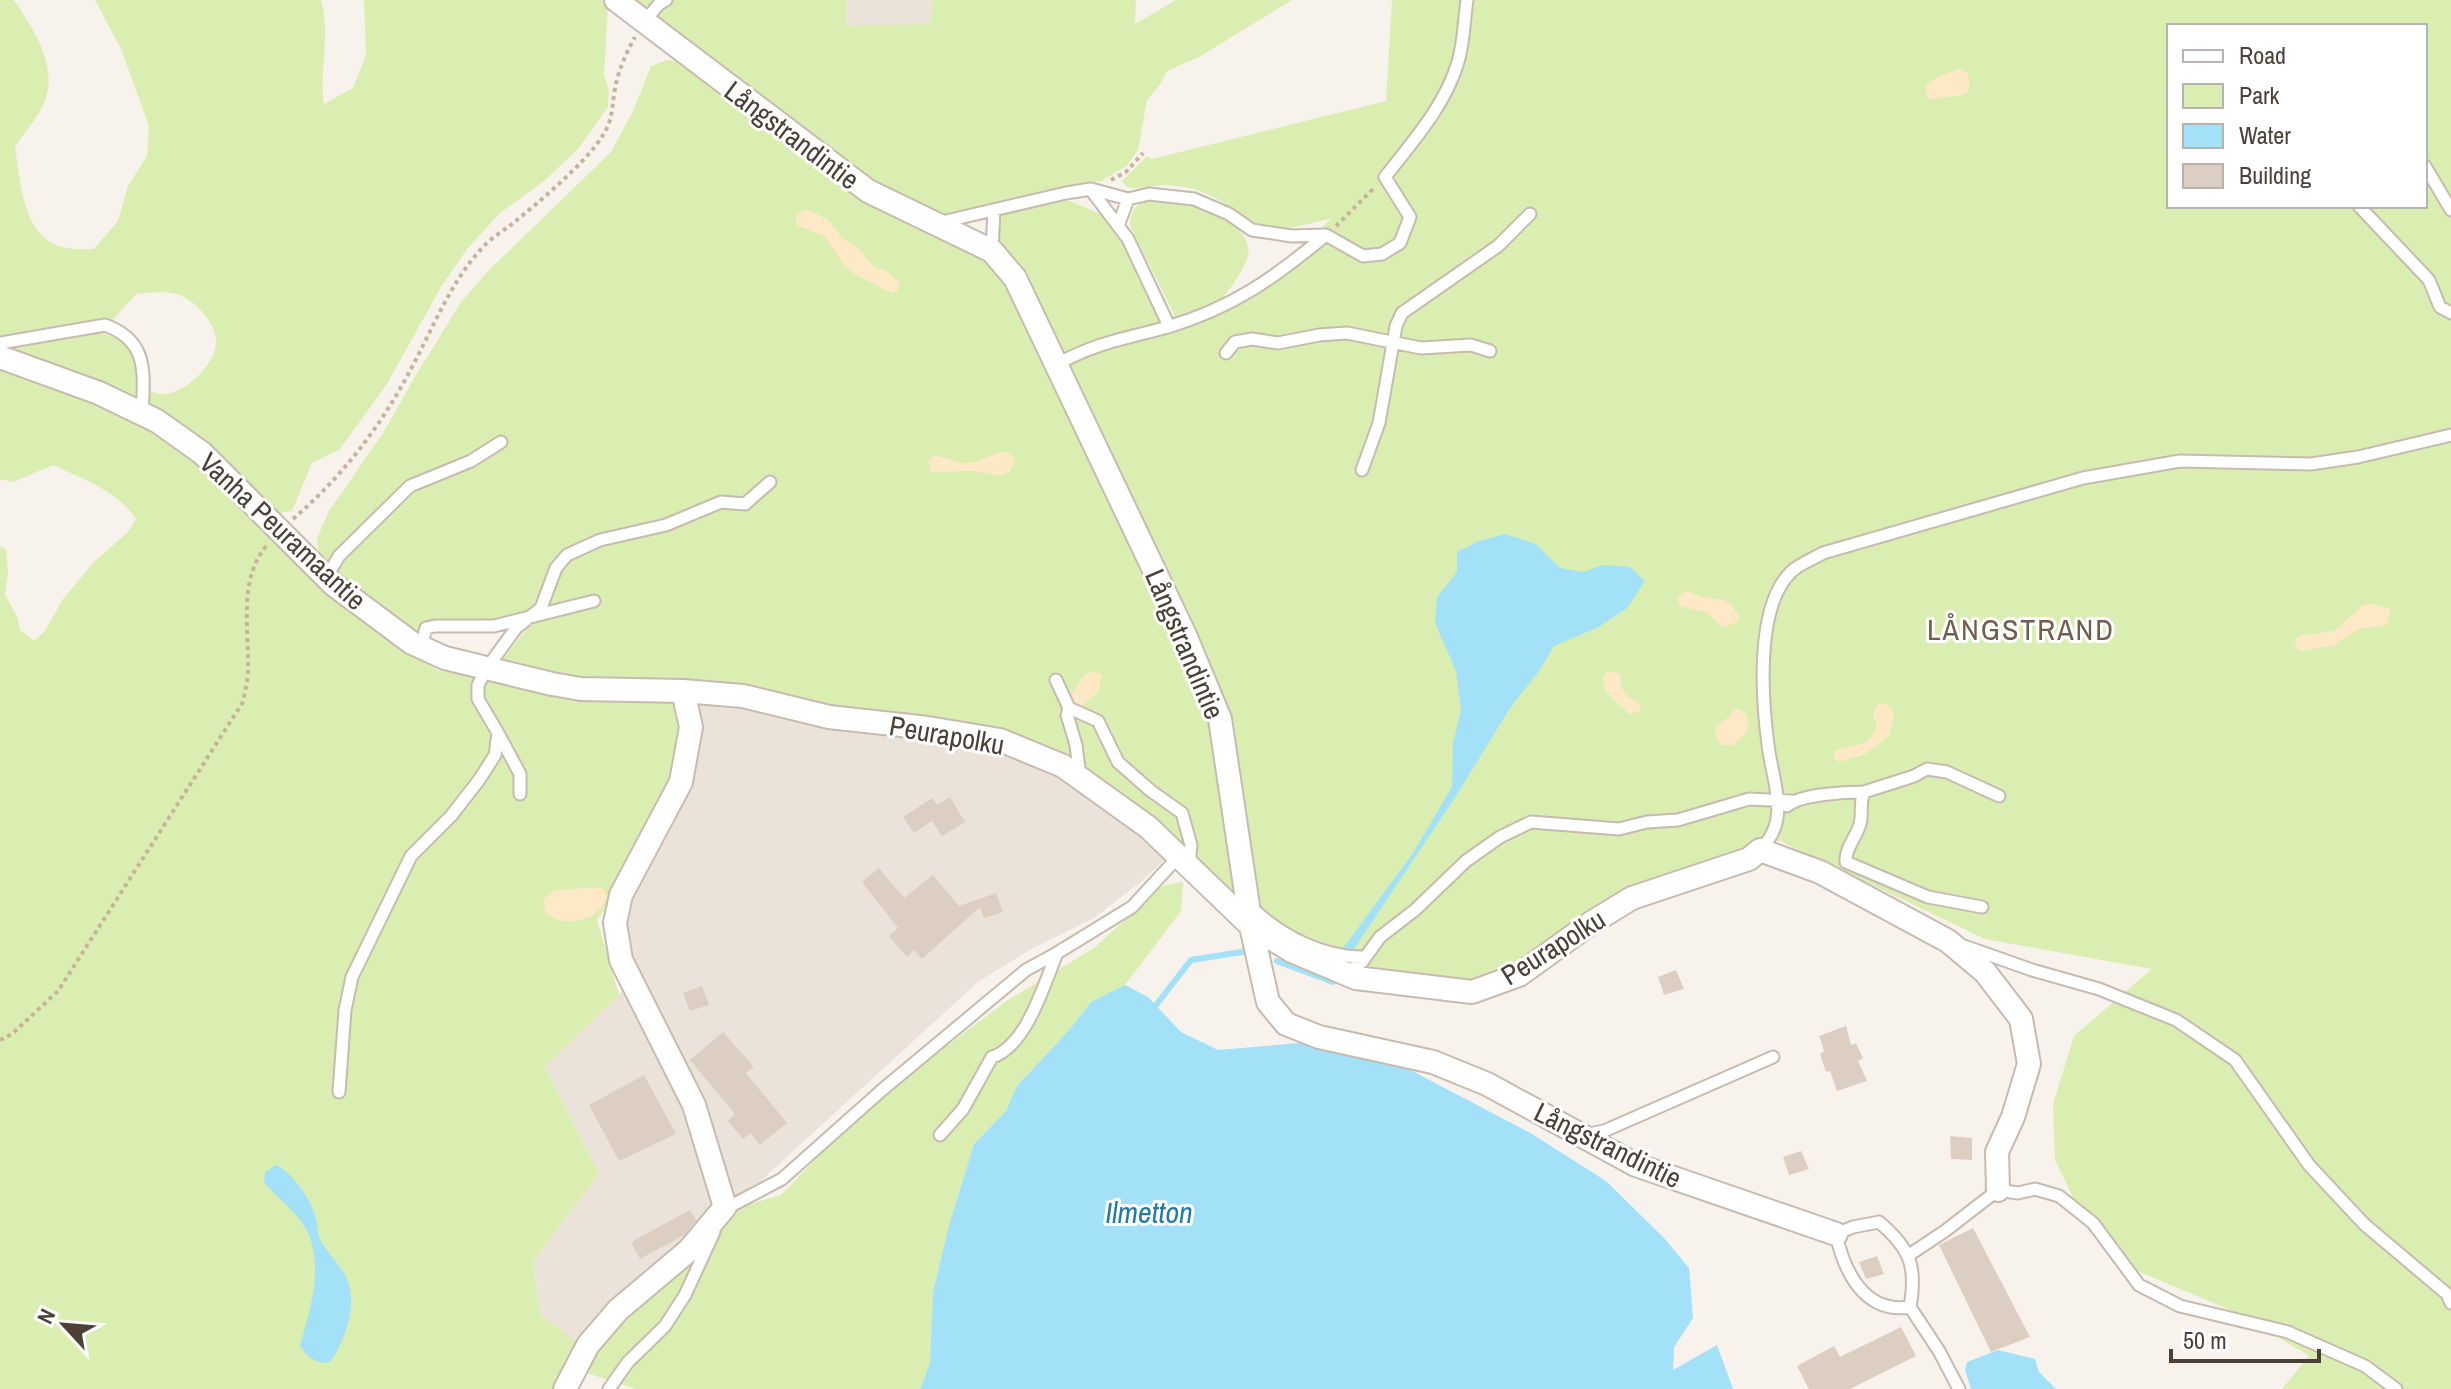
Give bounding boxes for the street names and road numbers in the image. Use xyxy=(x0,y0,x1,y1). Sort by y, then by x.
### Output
street label: Långstrandintie xyxy=(717,72,867,198)
street label: Vanha Peuramaantie xyxy=(191,444,375,618)
street label: Långstrandintie xyxy=(1136,563,1234,725)
street label: Peurapolku xyxy=(887,706,1007,764)
street label: Peurapolku xyxy=(1494,900,1612,994)
street label: Långstrandintie xyxy=(1528,1093,1688,1197)

